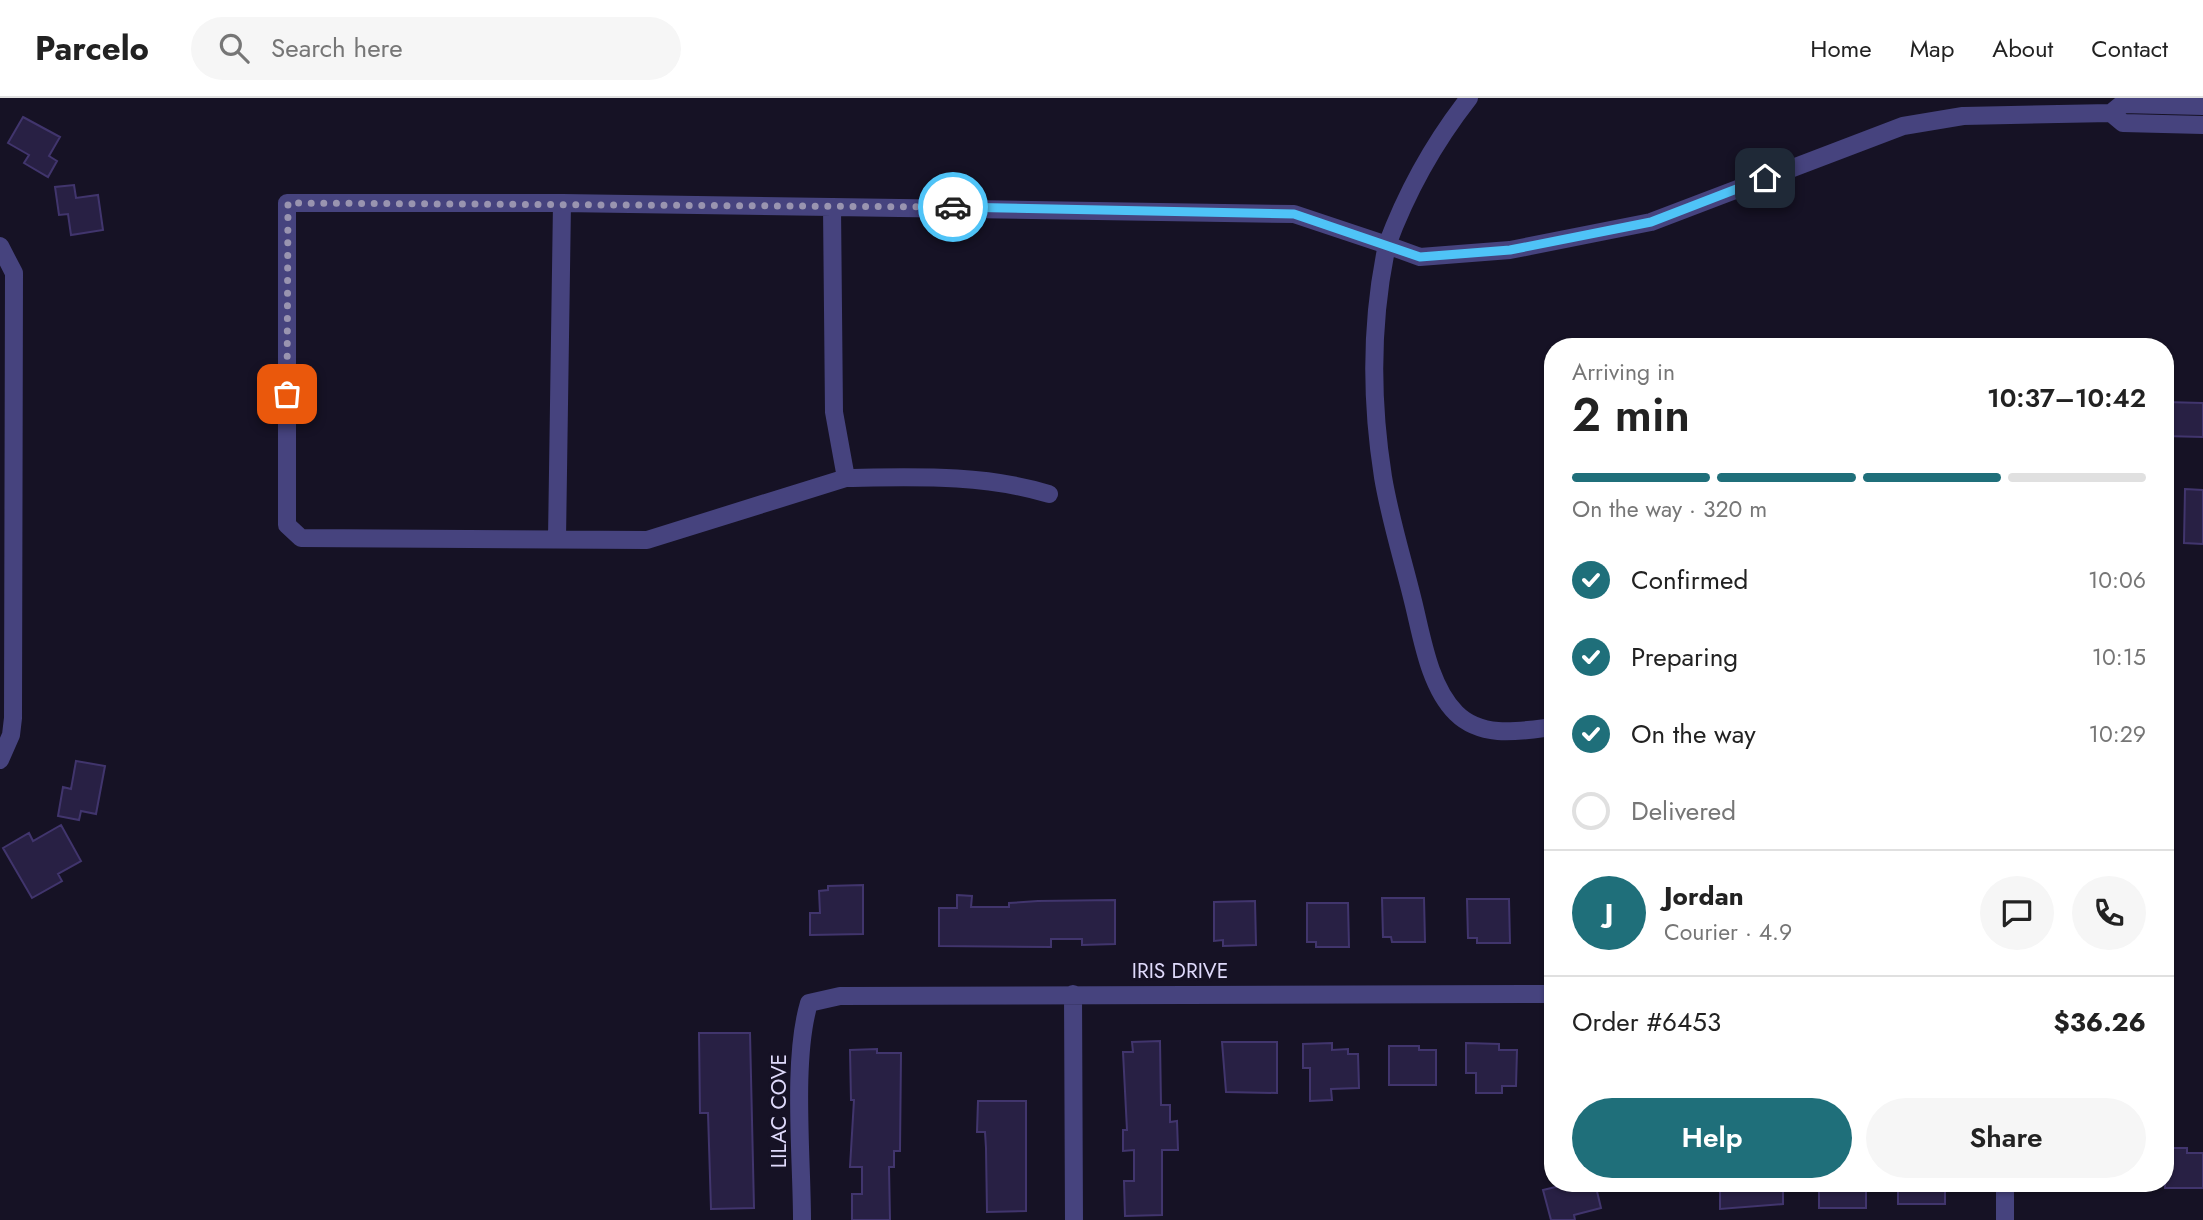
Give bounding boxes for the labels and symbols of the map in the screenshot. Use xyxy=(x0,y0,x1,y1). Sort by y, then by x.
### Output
pin xyxy=(1735,148,1795,208)
courier xyxy=(918,172,988,242)
pin xyxy=(257,364,317,424)
street label: IRIS DRIVE xyxy=(1132,956,1228,986)
street label: LILAC COVE xyxy=(764,1054,794,1168)

